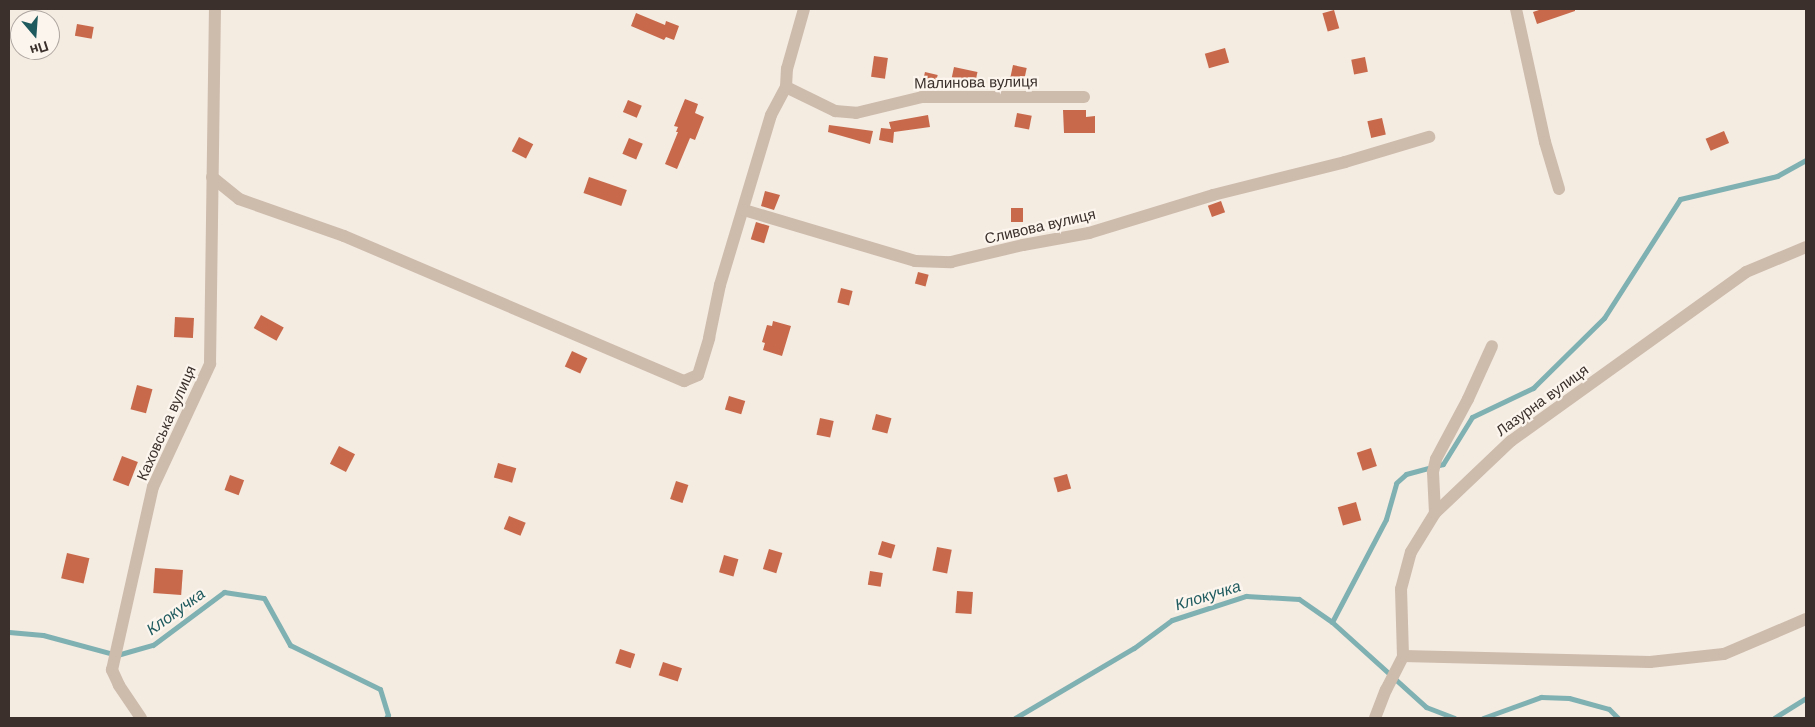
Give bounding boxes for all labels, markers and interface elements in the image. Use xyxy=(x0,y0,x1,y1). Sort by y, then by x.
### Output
north arrow xyxy=(10,10,60,60)
text: Пн xyxy=(28,38,51,59)
street label: Малинова вулиця xyxy=(914,72,1038,92)
street label: Сливова вулиця xyxy=(983,205,1097,247)
street label: Лазурна вулиця xyxy=(1492,360,1592,440)
street label: Каховська вулиця xyxy=(133,363,199,483)
water label: Клокучка xyxy=(1173,577,1243,615)
water label: Клокучка xyxy=(143,584,209,640)

